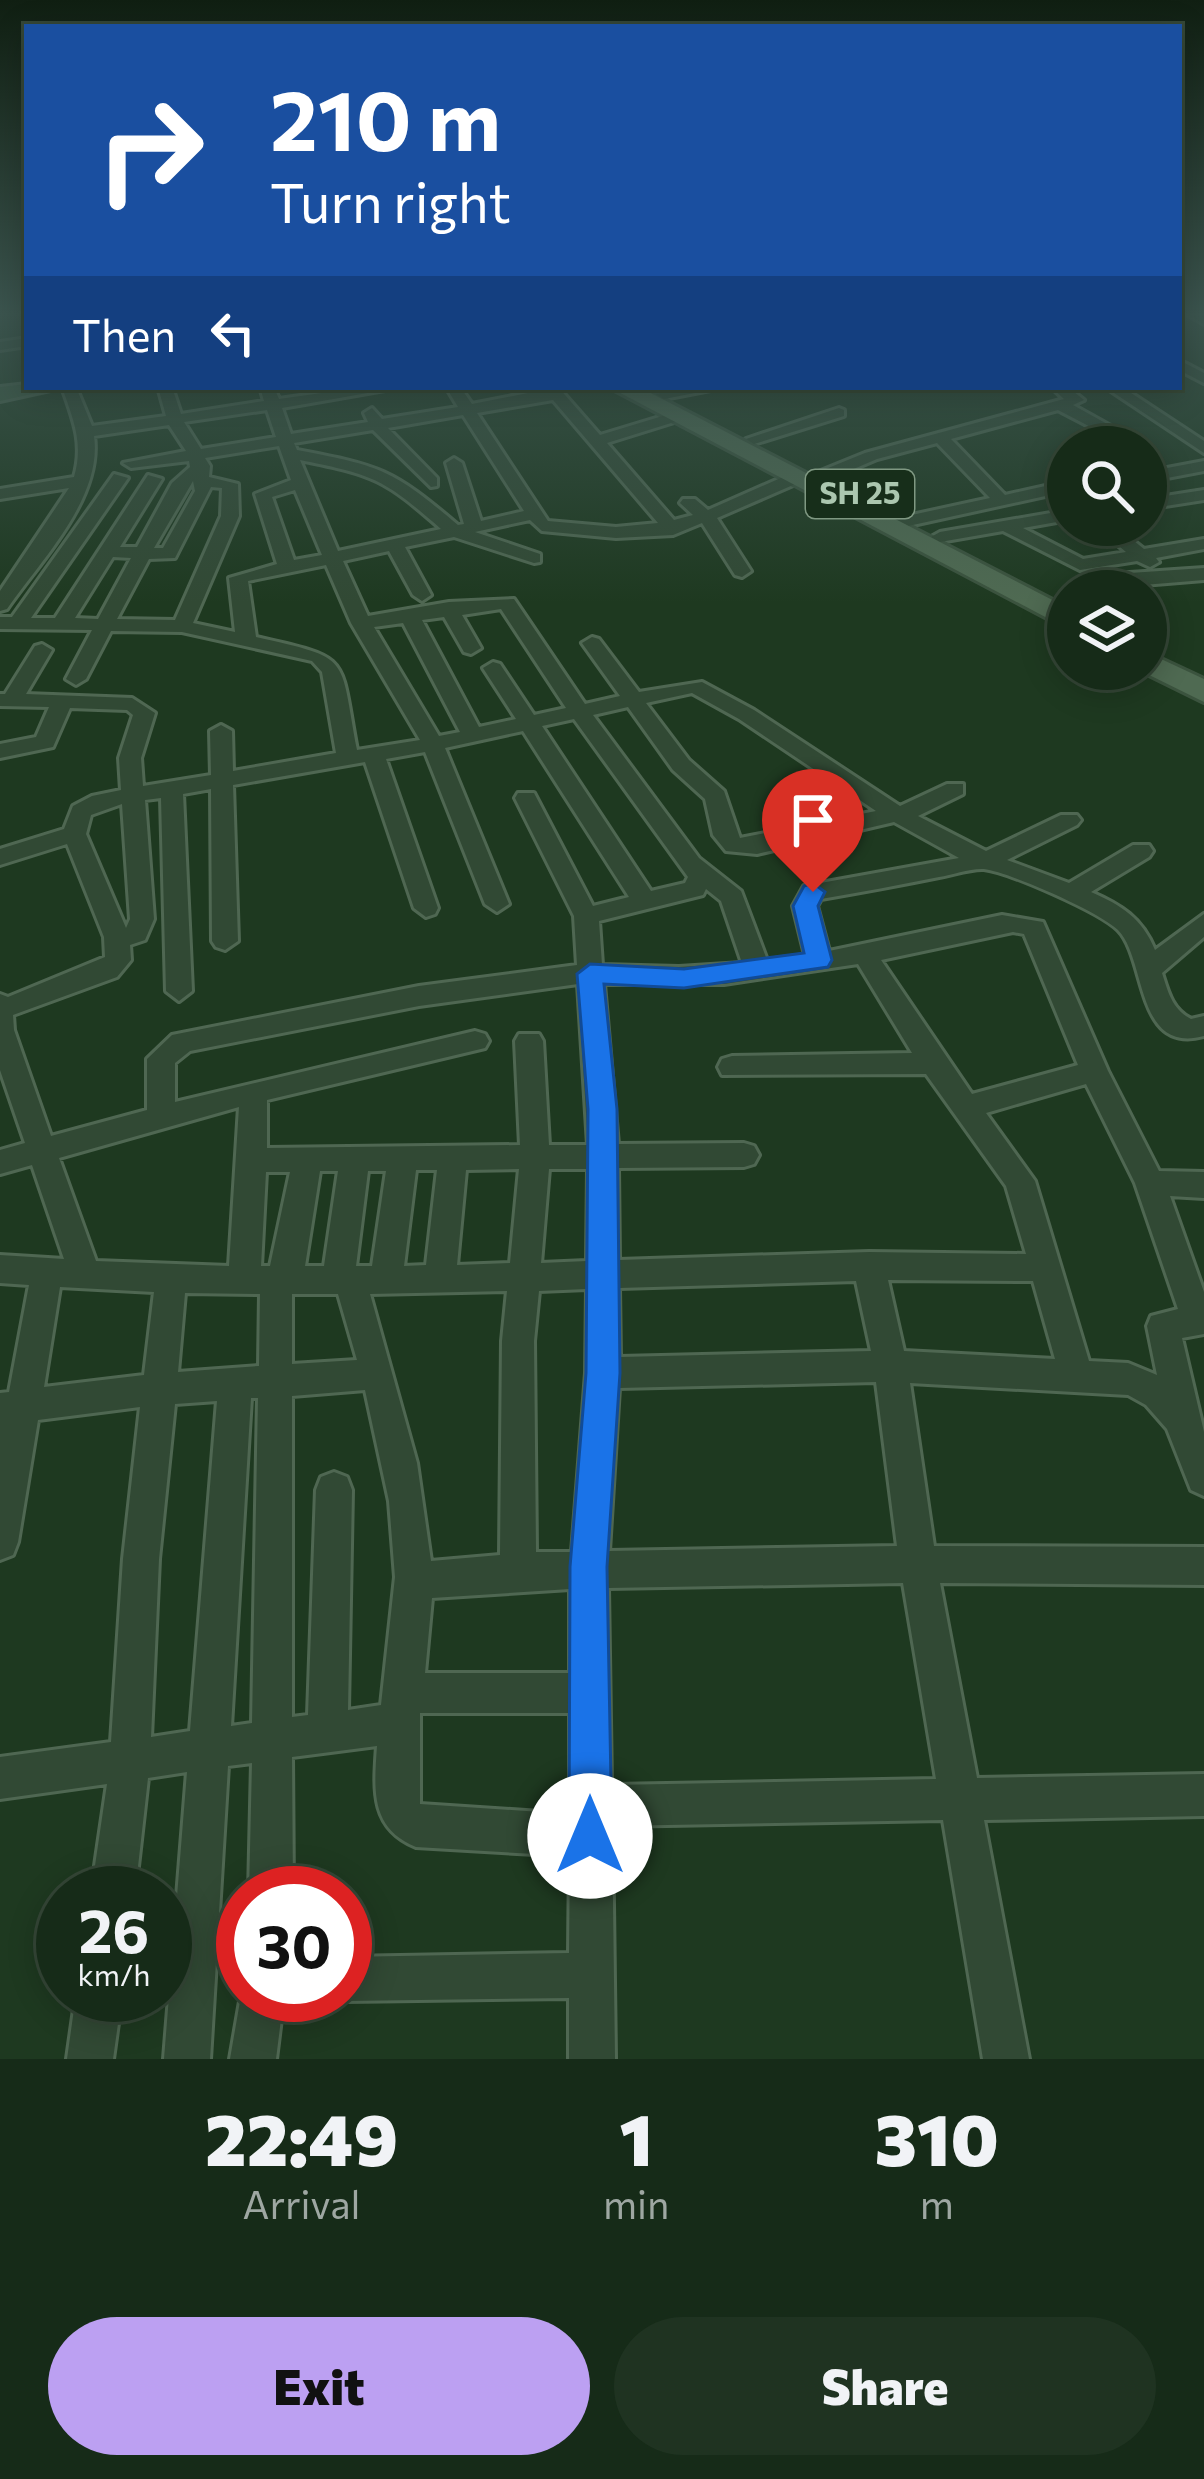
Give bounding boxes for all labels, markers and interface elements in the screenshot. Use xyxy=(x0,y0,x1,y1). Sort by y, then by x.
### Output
text: 210 m xyxy=(270,66,501,168)
icon: right xyxy=(72,72,228,228)
text: Turn right xyxy=(270,168,511,234)
icon: left xyxy=(200,300,266,366)
text: Then xyxy=(72,306,176,361)
map controls xyxy=(1047,426,1167,690)
button: search xyxy=(1047,426,1167,546)
road number: SH 25 xyxy=(806,470,914,518)
button: layers xyxy=(1047,570,1167,690)
pin xyxy=(762,769,864,892)
icon: arrive xyxy=(780,787,846,853)
position arrow xyxy=(527,1773,653,1899)
speed limit sign: 30 xyxy=(216,1866,372,2022)
text: 26 xyxy=(79,1892,149,1965)
text: km/h xyxy=(78,1955,150,1992)
text: 22:49 xyxy=(205,2093,398,2181)
text: 1 xyxy=(619,2093,653,2181)
text: 310 xyxy=(875,2093,999,2181)
text: Arrival xyxy=(243,2179,361,2227)
text: min xyxy=(603,2179,669,2227)
text: m xyxy=(920,2179,954,2227)
button: Exit xyxy=(48,2317,590,2455)
button: Share xyxy=(614,2317,1156,2455)

